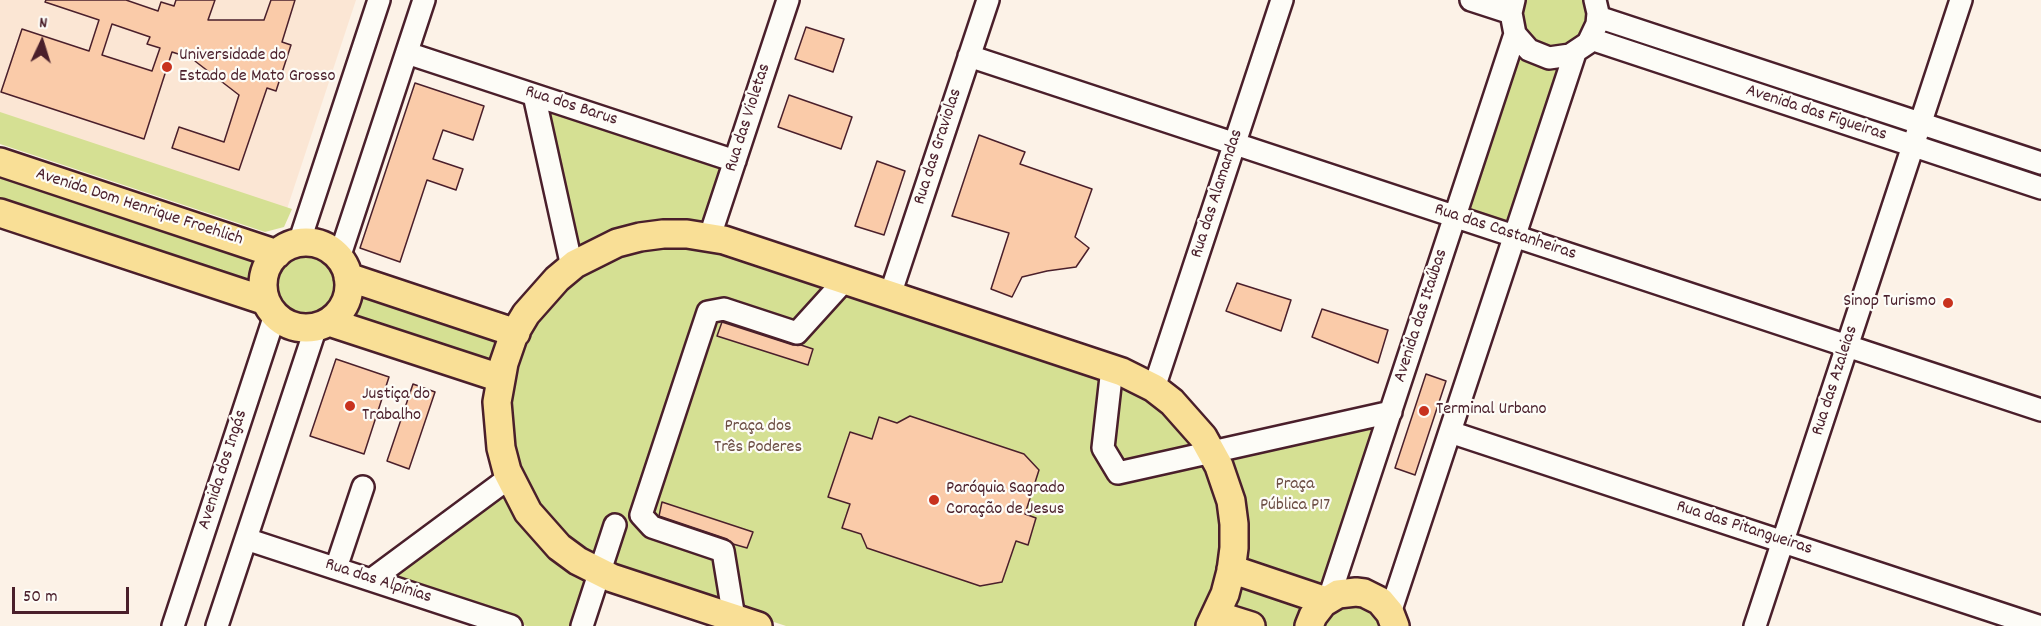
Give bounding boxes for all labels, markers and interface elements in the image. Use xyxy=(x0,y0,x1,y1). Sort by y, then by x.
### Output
north arrow xyxy=(12,12,72,72)
text: N xyxy=(39,12,48,35)
place label: Universidade do Estado de Mato Grosso xyxy=(179,46,336,88)
marker: Universidade do Estado de Mato Grosso xyxy=(160,60,174,74)
street label: Rua das Violetas xyxy=(721,61,777,175)
street label: Avenida das Figueiras xyxy=(1743,81,1889,147)
street label: Rua dos Barus xyxy=(522,82,620,132)
street label: Rua das Graviolas xyxy=(910,86,968,208)
street label: Rua das Alamandas xyxy=(1187,127,1249,261)
street label: Avenida Dom Henrique Froehlich xyxy=(33,164,245,252)
street label: Rua das Castanheiras xyxy=(1431,200,1579,266)
street label: Avenida das Itaúbas xyxy=(1390,247,1454,385)
place label: Sinop Turismo xyxy=(1843,292,1936,314)
marker: Sinop Turismo xyxy=(1941,296,1955,310)
street label: Rua das Azaleias xyxy=(1808,323,1864,439)
place label: Justiça do Trabalho xyxy=(362,385,430,428)
marker: Justiça do Trabalho xyxy=(343,399,357,413)
place label: Terminal Urbano xyxy=(1436,400,1547,422)
marker: Terminal Urbano xyxy=(1417,404,1431,418)
street label: Avenida dos Ingás xyxy=(195,408,253,532)
park label: Praça dos Três Poderes xyxy=(714,417,802,460)
park label: Praça Pública P17 xyxy=(1260,475,1330,518)
place label: Paróquia Sagrado Coração de Jesus xyxy=(946,479,1065,522)
marker: Paróquia Sagrado Coração de Jesus xyxy=(927,493,941,507)
street label: Rua das Pitangueiras xyxy=(1673,497,1815,561)
street label: Rua das Alpínias xyxy=(322,555,434,609)
scale bar xyxy=(15,575,132,613)
text: 50 m xyxy=(23,585,58,610)

